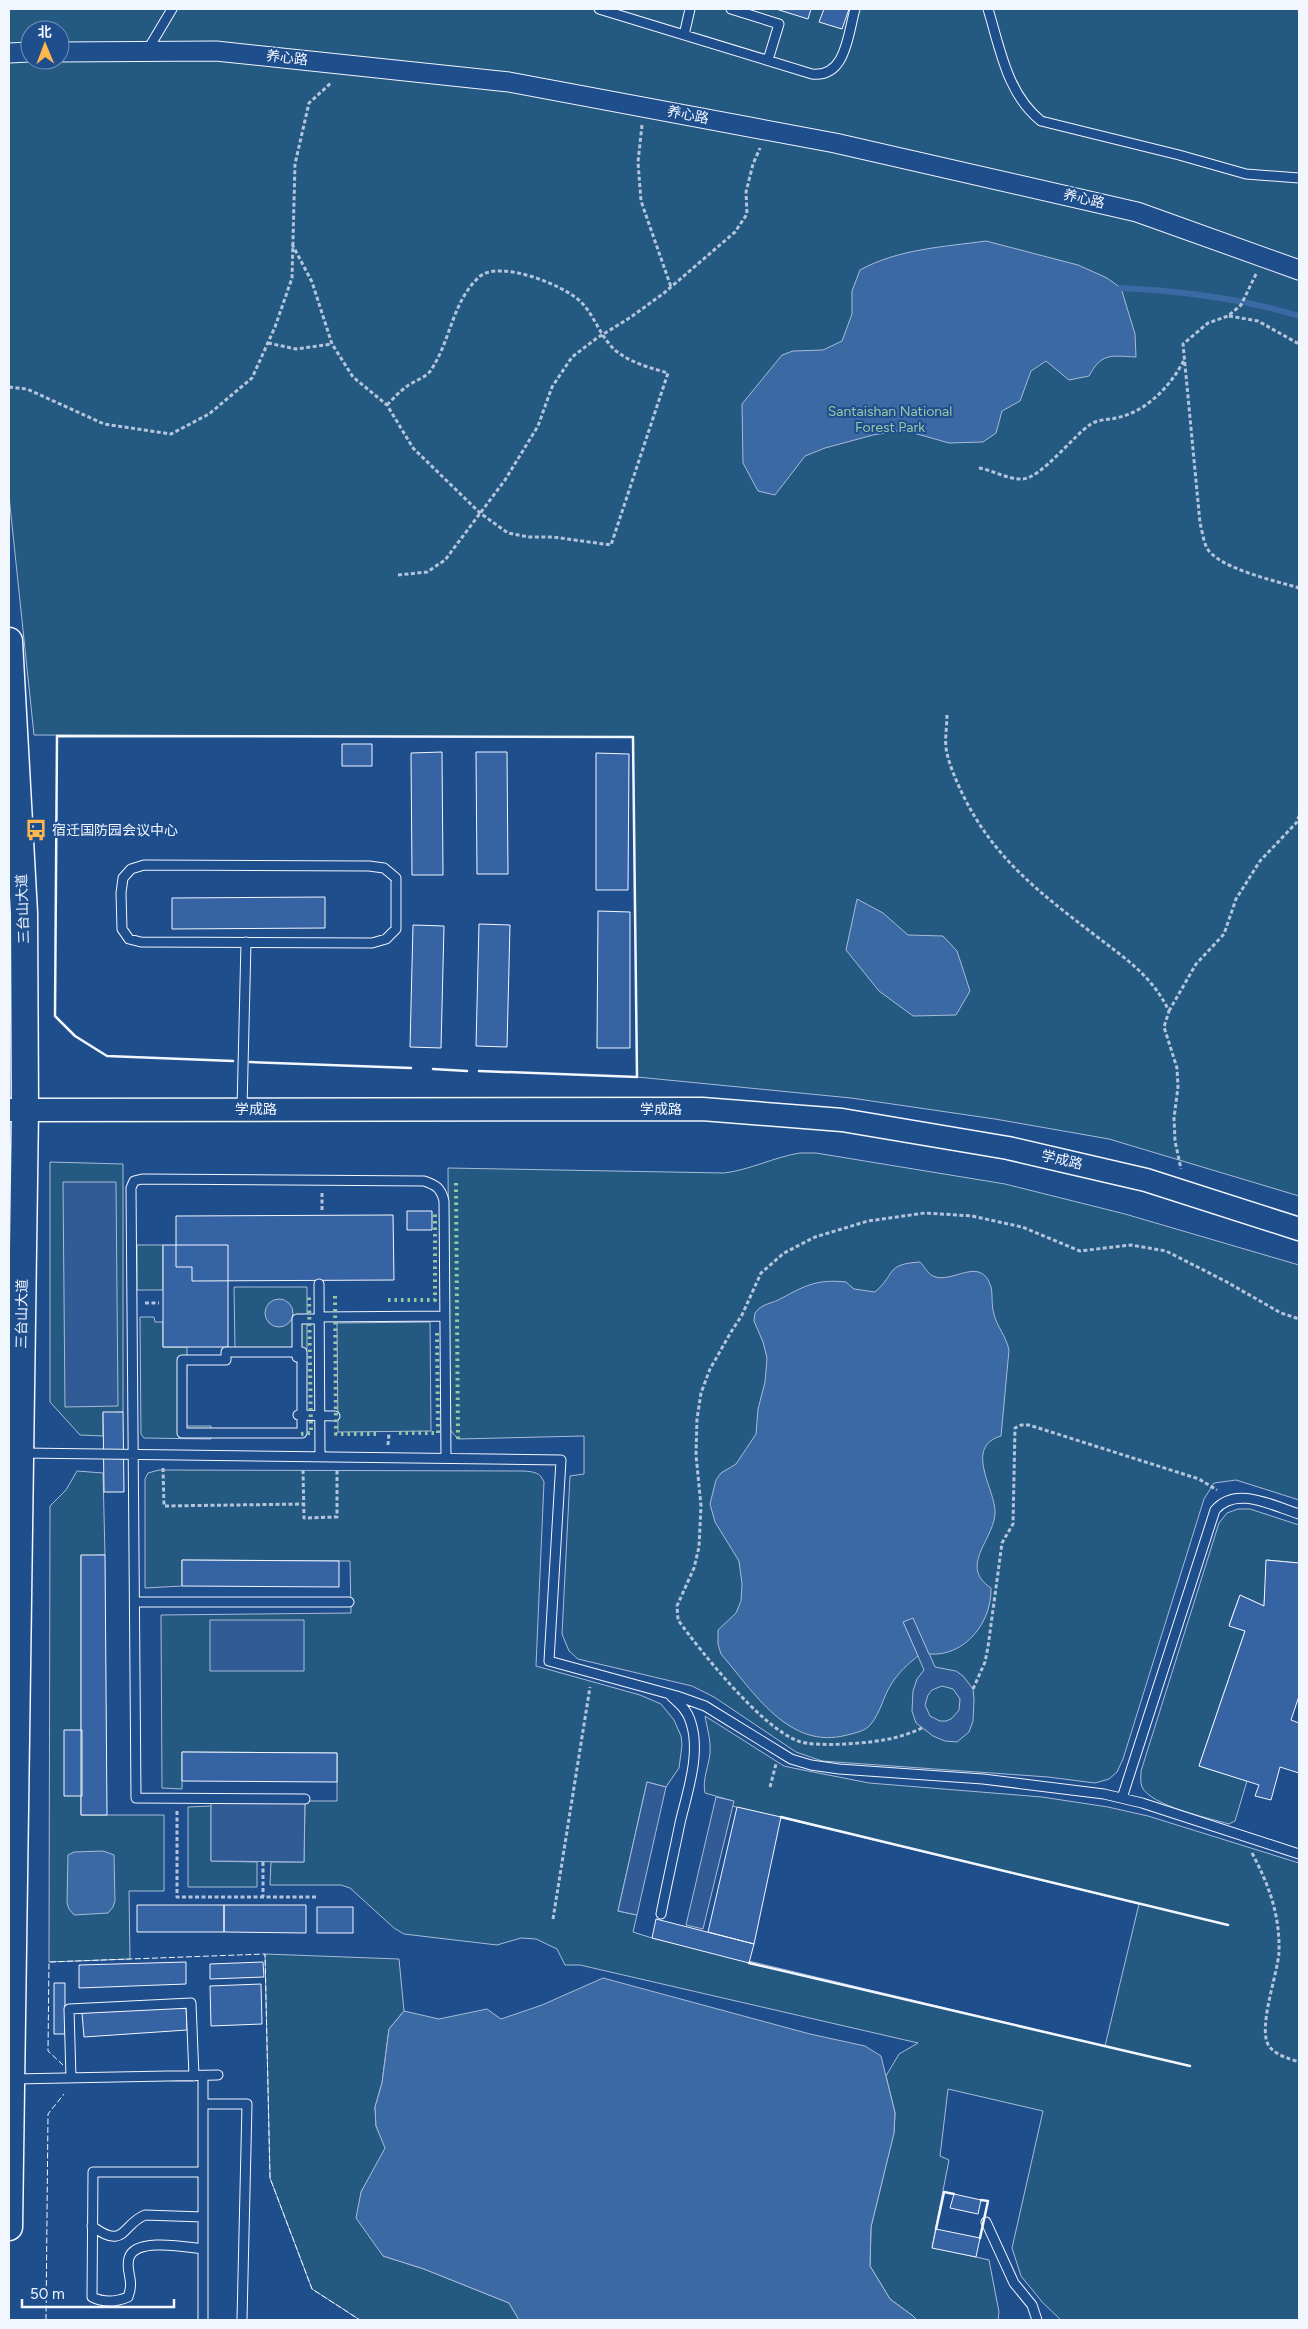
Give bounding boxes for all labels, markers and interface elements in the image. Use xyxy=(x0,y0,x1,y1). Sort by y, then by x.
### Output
north arrow xyxy=(20,20,70,70)
text: 北 xyxy=(38,24,52,41)
street label: 养心路 xyxy=(265,47,309,69)
street label: 养心路 xyxy=(666,103,710,127)
street label: 养心路 xyxy=(1062,186,1106,212)
park label: Santaishan National Forest Park xyxy=(828,403,952,436)
bus stop icon: 宿迁国防园会议中心 xyxy=(23,817,49,843)
place label: 宿迁国防园会议中心 xyxy=(52,822,178,839)
street label: 三台山大道 xyxy=(13,874,33,944)
street label: 学成路 xyxy=(235,1101,277,1118)
street label: 学成路 xyxy=(640,1101,682,1118)
street label: 学成路 xyxy=(1040,1147,1084,1173)
street label: 三台山大道 xyxy=(13,1279,31,1349)
scale bar xyxy=(22,2276,175,2308)
text: 50 m xyxy=(30,2285,65,2303)

